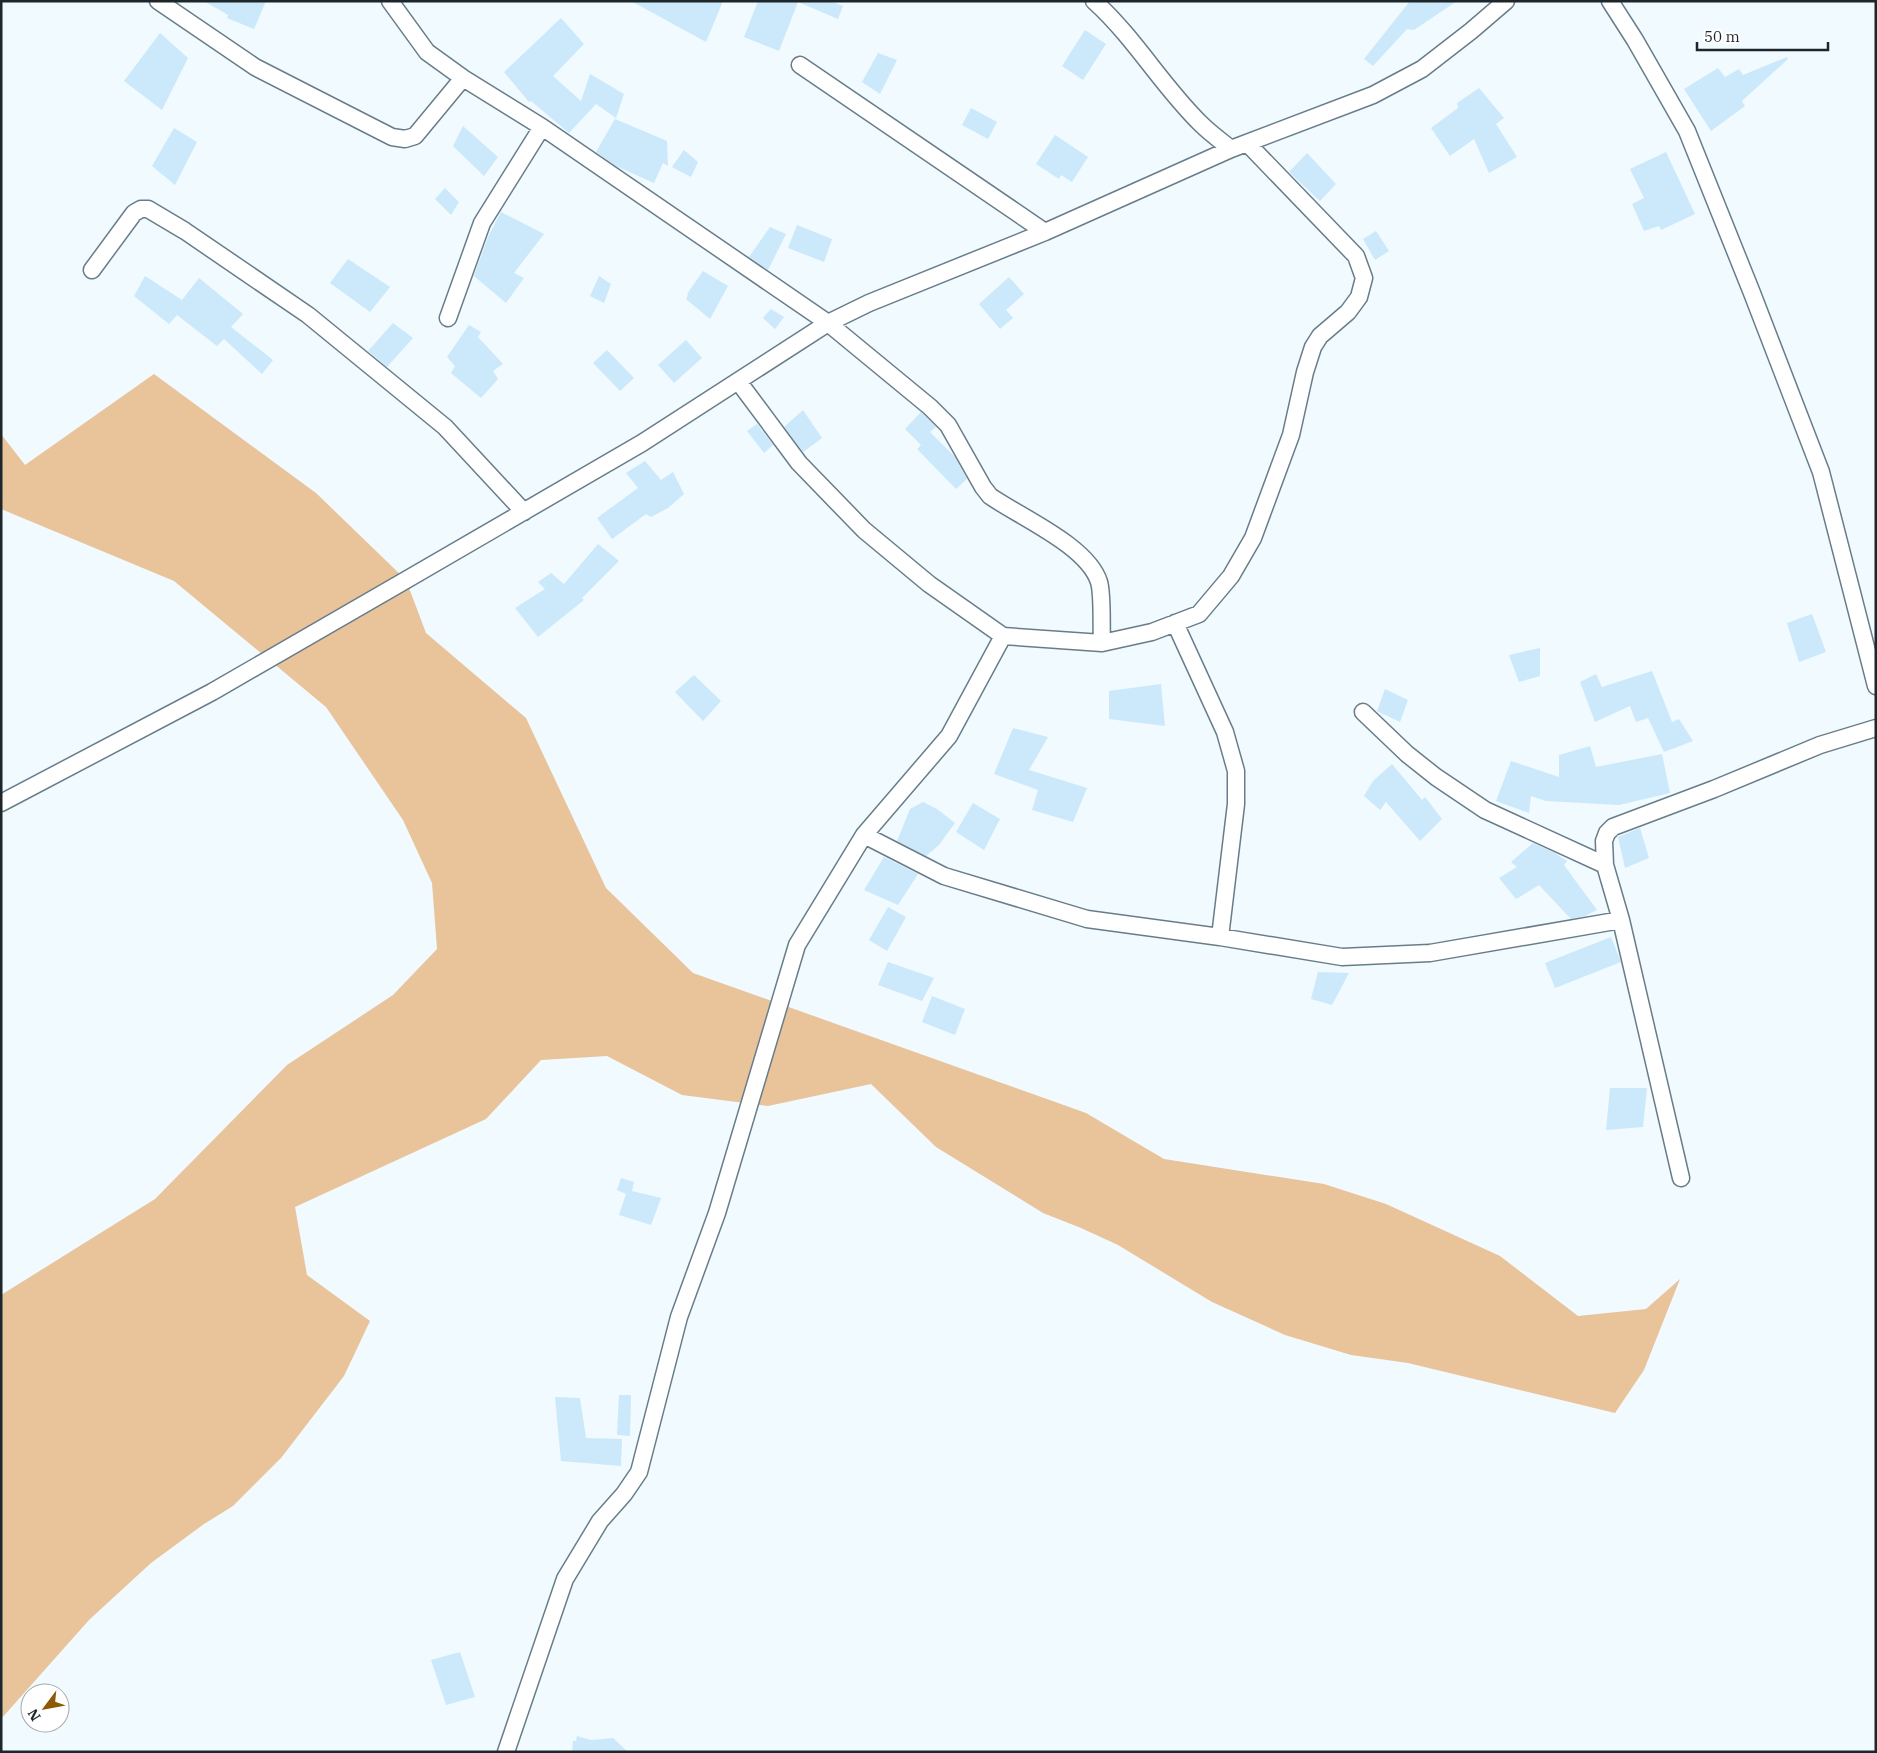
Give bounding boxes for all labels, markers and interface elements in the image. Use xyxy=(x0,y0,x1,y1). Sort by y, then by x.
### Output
scale bar xyxy=(1697,20,1828,52)
text: 50 m xyxy=(1704,27,1740,46)
north arrow xyxy=(20,1683,70,1733)
text: N xyxy=(23,1705,45,1724)

